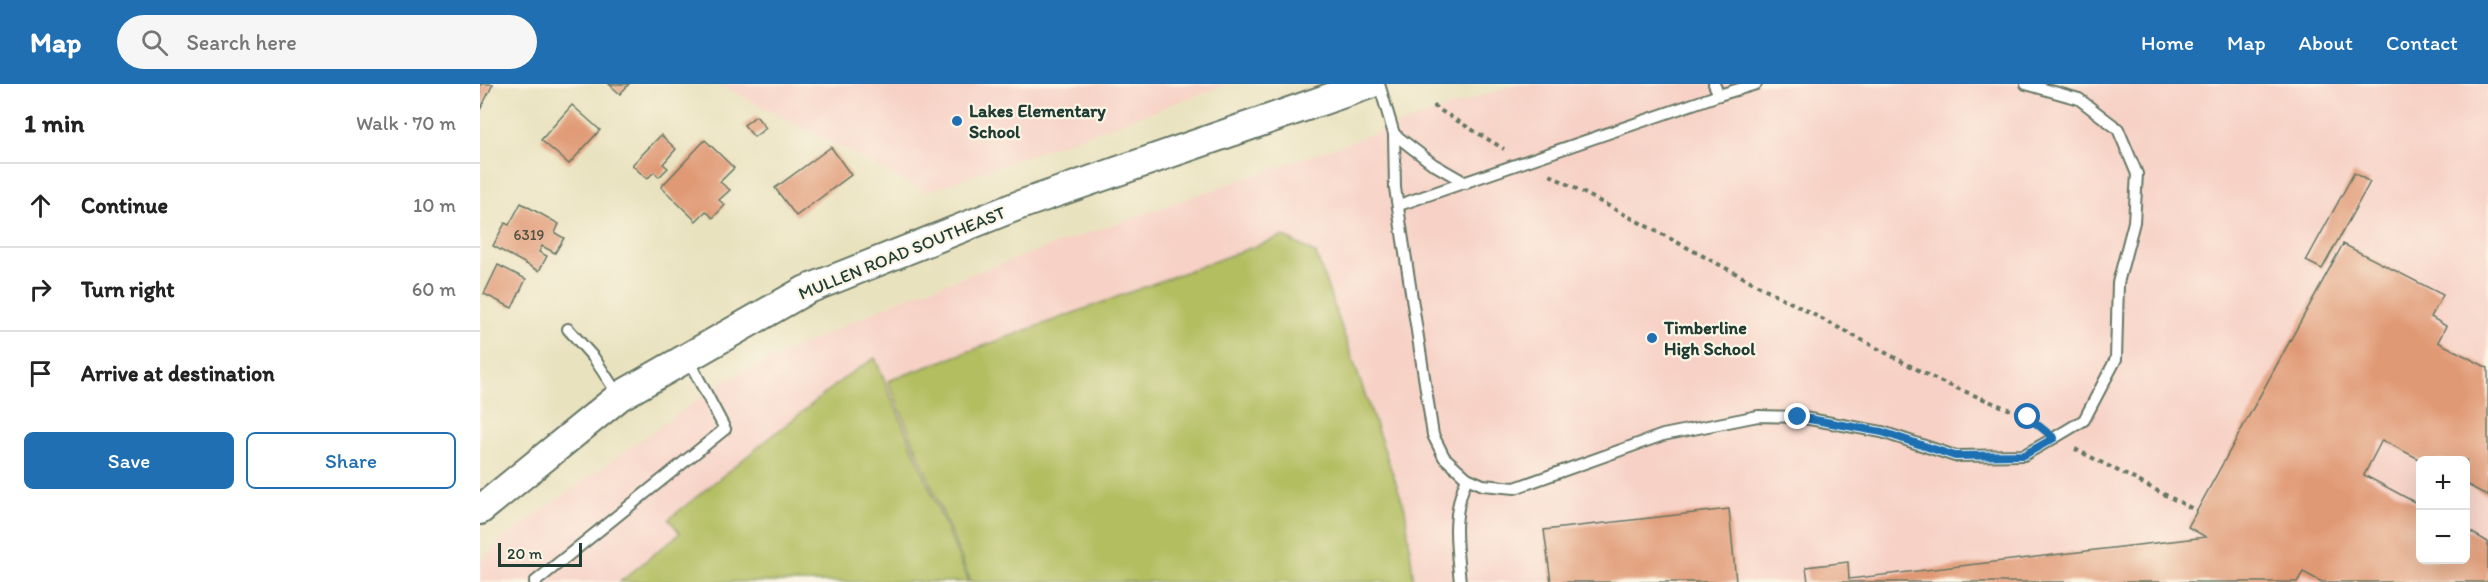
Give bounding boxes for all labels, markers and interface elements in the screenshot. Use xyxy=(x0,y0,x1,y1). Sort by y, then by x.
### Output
search box xyxy=(117,15,537,69)
text: Map xyxy=(30,25,81,59)
icon: search xyxy=(138,26,171,59)
text: Search here xyxy=(186,29,297,56)
text: Home xyxy=(2141,30,2194,55)
text: Map xyxy=(2227,30,2266,55)
text: About xyxy=(2299,30,2353,55)
text: Contact xyxy=(2386,30,2458,55)
place label: Lakes Elementary School xyxy=(969,100,1106,143)
text: 1 min xyxy=(24,107,84,139)
text: Walk · 70 m xyxy=(356,111,456,135)
marker: Lakes Elementary School xyxy=(950,114,964,128)
icon: ahead xyxy=(24,189,57,222)
text: Continue xyxy=(81,192,168,219)
text: 10 m xyxy=(413,193,456,217)
street label: MULLEN ROAD SOUTHEAST xyxy=(795,201,1009,305)
house number: 6319 xyxy=(514,226,545,244)
icon: right xyxy=(24,273,57,306)
text: Turn right xyxy=(81,276,175,303)
text: 60 m xyxy=(412,277,456,301)
place label: Timberline High School xyxy=(1663,317,1756,360)
marker: Timberline High School xyxy=(1645,331,1659,345)
icon: arrive xyxy=(24,357,57,390)
text: Arrive at destination xyxy=(81,360,275,387)
route end xyxy=(1784,403,1810,429)
route start xyxy=(2014,403,2040,429)
button: Save xyxy=(24,432,234,489)
button: Share xyxy=(246,432,456,489)
map controls xyxy=(2416,456,2470,564)
button: + xyxy=(2416,456,2470,510)
button: − xyxy=(2416,510,2470,564)
scale bar xyxy=(498,540,582,568)
text: 20 m xyxy=(507,544,542,563)

